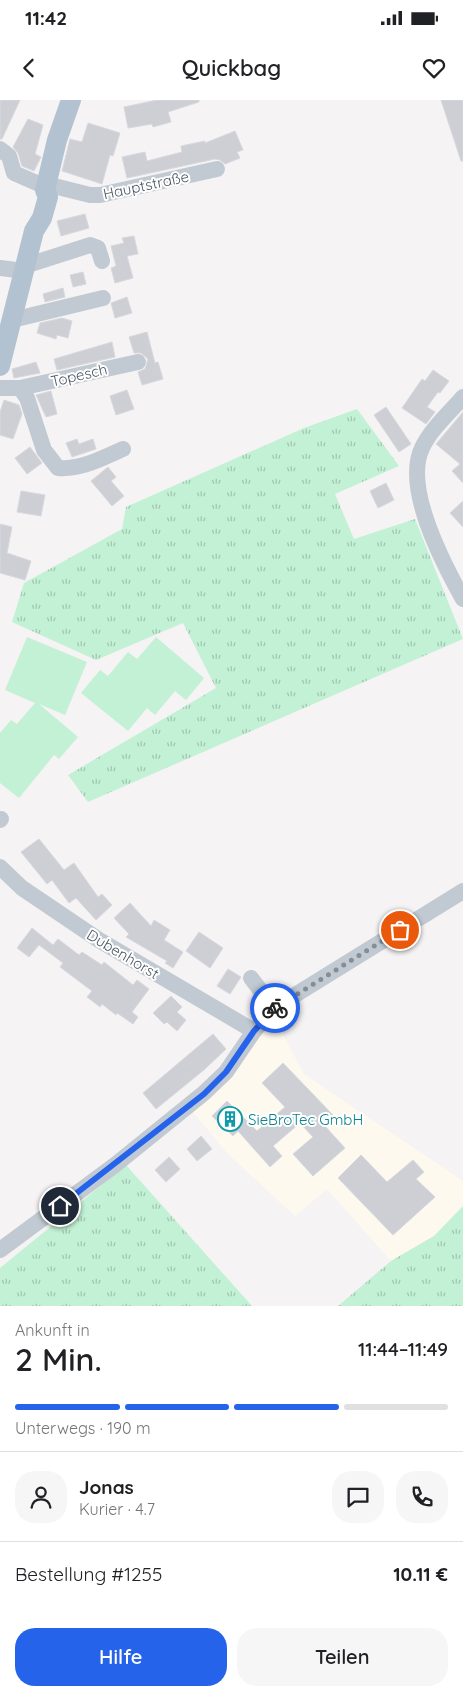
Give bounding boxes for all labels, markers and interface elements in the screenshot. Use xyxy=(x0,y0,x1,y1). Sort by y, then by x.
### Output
text: 11:42 xyxy=(25,6,67,30)
icon: back xyxy=(15,54,43,82)
text: Quickbag xyxy=(182,54,281,82)
icon: heart xyxy=(420,54,448,82)
street label: Hauptstraße xyxy=(101,167,191,203)
street label: Topesch xyxy=(49,359,109,391)
pin xyxy=(379,909,421,951)
icon: bag xyxy=(386,916,414,944)
street label: Dubenhorst xyxy=(83,925,163,983)
courier xyxy=(250,983,300,1033)
icon: bike xyxy=(261,994,289,1022)
building icon: SieBroTec GmbH xyxy=(217,1106,243,1132)
place label: SieBroTec GmbH xyxy=(248,1110,363,1129)
pin xyxy=(39,1185,81,1227)
icon: home xyxy=(46,1192,74,1220)
text: Ankunft in xyxy=(15,1320,90,1340)
text: 11:44–11:49 xyxy=(358,1337,448,1361)
text: 2 Min. xyxy=(15,1339,102,1379)
text: Unterwegs · 190 m xyxy=(15,1418,151,1438)
button: person xyxy=(15,1471,67,1523)
button: chat xyxy=(332,1471,384,1523)
button: phone xyxy=(396,1471,448,1523)
text: Jonas xyxy=(79,1475,134,1499)
text: Kurier · 4.7 xyxy=(79,1499,155,1519)
text: Bestellung #1255 xyxy=(15,1562,162,1586)
text: 10.11 € xyxy=(393,1562,448,1586)
button: Hilfe xyxy=(15,1628,227,1686)
button: Teilen xyxy=(237,1628,448,1686)

